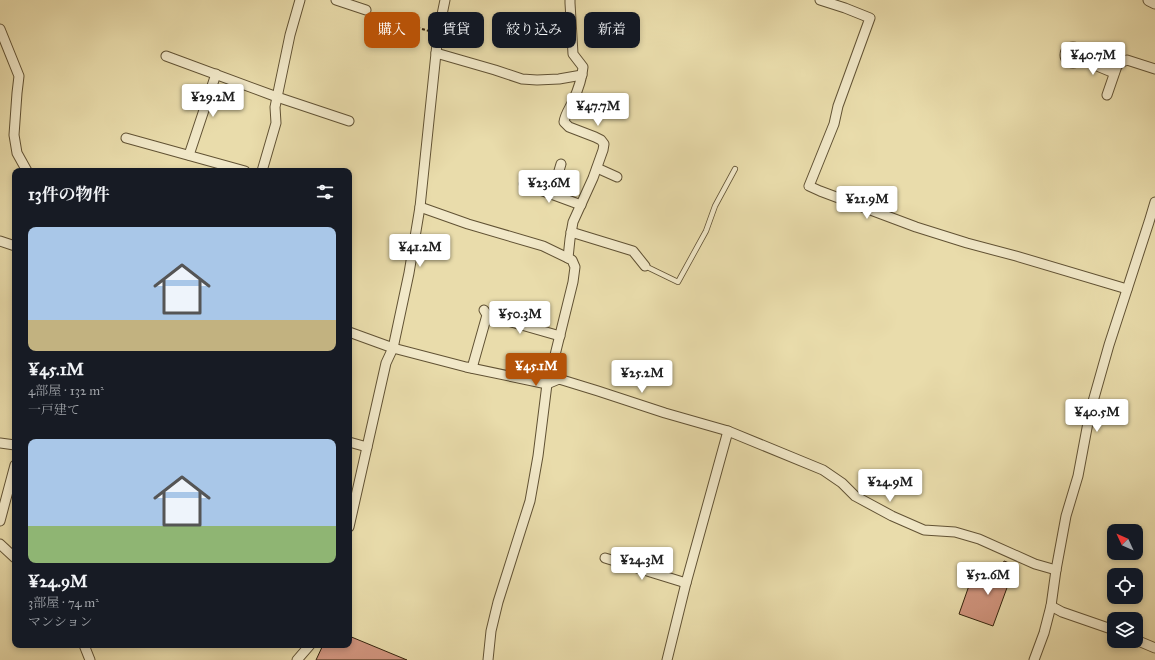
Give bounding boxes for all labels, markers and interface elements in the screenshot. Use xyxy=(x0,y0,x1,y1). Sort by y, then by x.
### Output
chip: 購入 xyxy=(364,12,420,48)
chip: 賃貸 xyxy=(428,12,484,48)
chip: 絞り込み xyxy=(492,12,576,48)
chip: 新着 xyxy=(584,12,640,48)
pin: ¥40.7M xyxy=(1060,42,1126,76)
text: ¥40.7M xyxy=(1070,47,1116,63)
pin: ¥29.2M xyxy=(180,84,246,118)
text: ¥29.2M xyxy=(191,89,235,105)
pin: ¥47.7M xyxy=(565,93,631,127)
text: ¥47.7M xyxy=(576,98,620,114)
pin: ¥23.6M xyxy=(516,170,582,204)
text: ¥23.6M xyxy=(528,175,570,191)
icon: filters xyxy=(314,181,336,203)
text: 13件の物件 xyxy=(28,184,110,205)
pin: ¥21.9M xyxy=(834,186,900,220)
text: ¥21.9M xyxy=(845,191,889,207)
pin: ¥41.2M xyxy=(387,234,453,268)
text: ¥41.2M xyxy=(398,239,442,255)
icon: home xyxy=(146,253,218,325)
pin: ¥50.3M xyxy=(487,301,553,335)
text: ¥50.3M xyxy=(498,306,542,322)
pin: ¥45.1M xyxy=(503,353,569,387)
text: ¥45.1M xyxy=(515,358,557,374)
text: ¥45.1M xyxy=(28,359,84,380)
pin: ¥25.2M xyxy=(609,360,675,394)
text: ¥25.2M xyxy=(620,365,664,381)
text: 4部屋 · 132 m² xyxy=(28,383,104,399)
pin: ¥40.5M xyxy=(1064,399,1130,433)
text: 一戸建て xyxy=(28,402,80,418)
text: ¥40.5M xyxy=(1074,404,1120,420)
icon: home xyxy=(146,465,218,537)
pin: ¥24.9M xyxy=(857,469,923,503)
text: ¥24.9M xyxy=(867,474,913,490)
north arrow xyxy=(1107,524,1143,560)
map controls xyxy=(1107,524,1143,648)
pin: ¥24.3M xyxy=(609,547,675,581)
text: ¥24.3M xyxy=(620,552,664,568)
pin: ¥52.6M xyxy=(955,562,1021,596)
text: ¥52.6M xyxy=(966,567,1010,583)
button: locate xyxy=(1107,568,1143,604)
text: ¥24.9M xyxy=(28,571,88,592)
text: 3部屋 · 74 m² xyxy=(28,595,99,611)
button: layers xyxy=(1107,612,1143,648)
text: マンション xyxy=(28,614,92,630)

